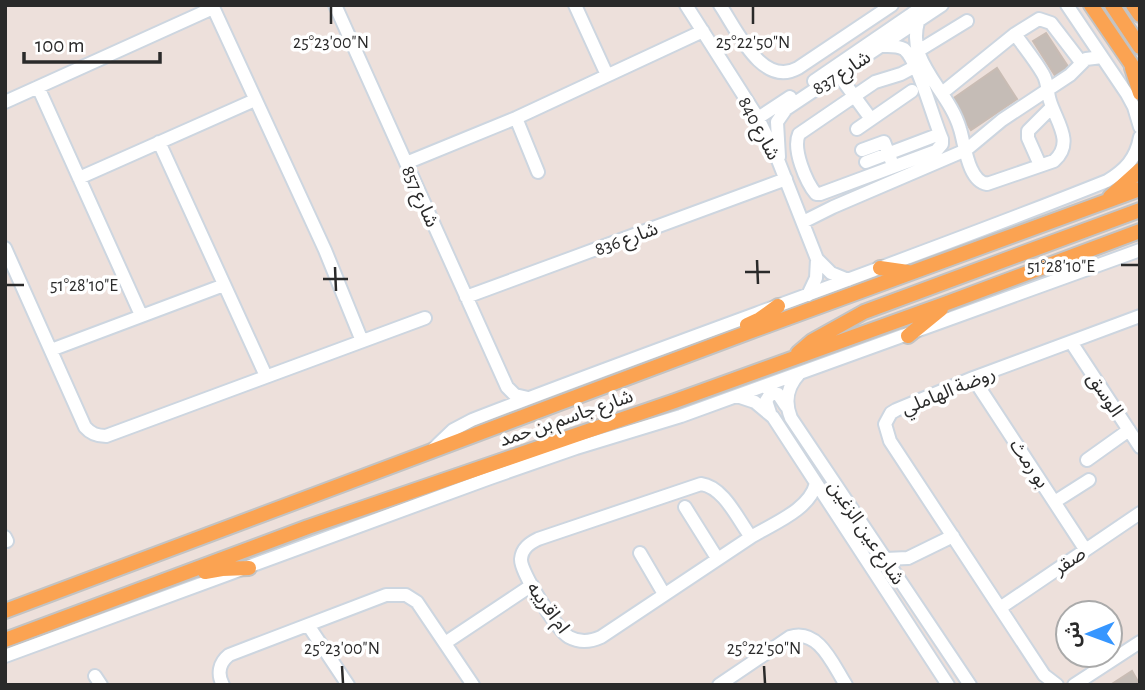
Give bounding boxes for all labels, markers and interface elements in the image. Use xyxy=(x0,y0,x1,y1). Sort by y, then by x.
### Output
scale bar xyxy=(24,21,161,65)
text: 25°23'00"N xyxy=(293,34,369,52)
text: 25°22'50"N xyxy=(716,34,790,52)
text: 100 m xyxy=(35,35,85,56)
street label: شارع 837 xyxy=(809,48,876,101)
street label: شارع 840 xyxy=(732,94,783,165)
street label: شارع 857 xyxy=(395,163,442,231)
street label: شارع 836 xyxy=(592,219,662,262)
text: 51°28'10"E xyxy=(1027,258,1095,276)
text: 51°28'10"E xyxy=(50,277,118,295)
street label: روضة الهاملي xyxy=(899,364,1000,423)
street label: الوسق xyxy=(1083,369,1126,421)
street label: شارع جاسم بن حمد xyxy=(497,387,637,454)
street label: بو رمث xyxy=(1005,436,1052,492)
street label: شارع عين الزغين xyxy=(822,477,907,590)
street label: صقر xyxy=(1050,544,1090,580)
street label: ام اقريبه xyxy=(520,579,573,639)
north arrow xyxy=(1054,599,1124,669)
text: ش xyxy=(1064,621,1083,647)
text: 25°23'00"N xyxy=(304,640,380,658)
text: 25°22'50"N xyxy=(727,640,801,658)

